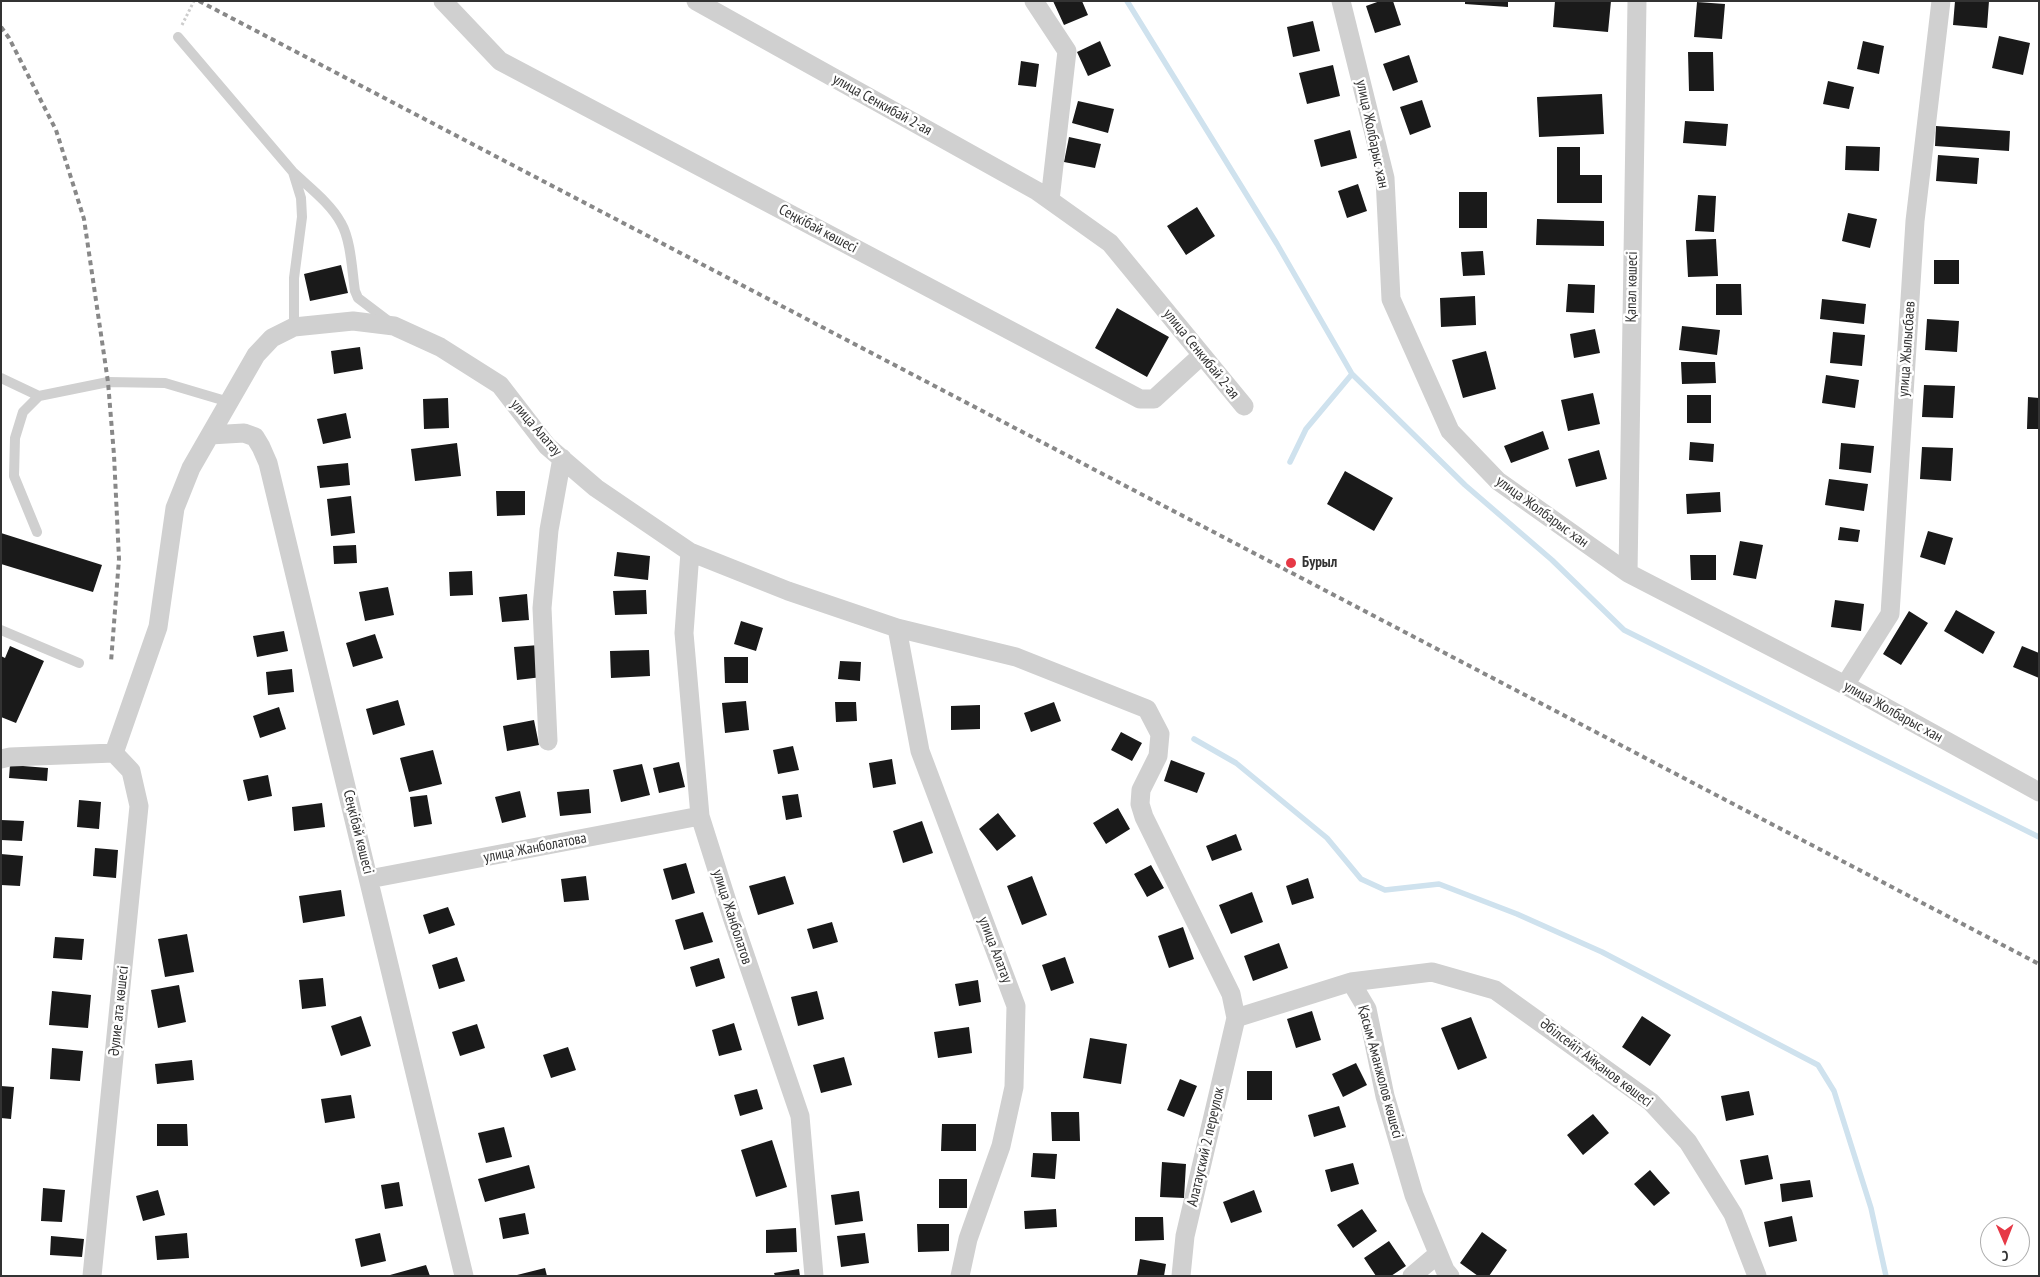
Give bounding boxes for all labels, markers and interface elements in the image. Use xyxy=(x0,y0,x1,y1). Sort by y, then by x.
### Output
street label: улица Сенкибай 2-ая xyxy=(829,70,935,140)
street label: улица Жолбарыс хан xyxy=(1352,78,1392,190)
street label: Сеңкібай көшесі xyxy=(776,201,860,257)
street label: Қапал көшесі xyxy=(1622,251,1642,323)
street label: улица Жылысбаев xyxy=(1895,300,1919,398)
street label: улица Сенкибай 2-ая xyxy=(1159,305,1243,403)
street label: улица Алатау xyxy=(506,396,566,460)
street label: улица Жолбарыс хан xyxy=(1492,472,1592,552)
place label: Бурыл xyxy=(1302,554,1337,572)
marker: Бурыл xyxy=(1284,556,1298,570)
street label: улица Жолбарыс хан xyxy=(1840,677,1946,747)
street label: Сеңкібай көшесі xyxy=(339,788,377,876)
street label: улица Жанболатова xyxy=(482,829,588,867)
street label: улица Жанболатов xyxy=(708,867,756,967)
street label: улица Алатау xyxy=(974,914,1016,986)
street label: Әулие ата көшесі xyxy=(105,965,133,1057)
street label: Қасым Аманжолов көшесі xyxy=(1354,1003,1406,1141)
street label: Әбілсейіт Айқанов көшесі xyxy=(1536,1015,1656,1111)
street label: Алатауский 2 переулок xyxy=(1184,1086,1228,1208)
north arrow xyxy=(1980,1217,2030,1267)
text: С xyxy=(2002,1247,2009,1265)

